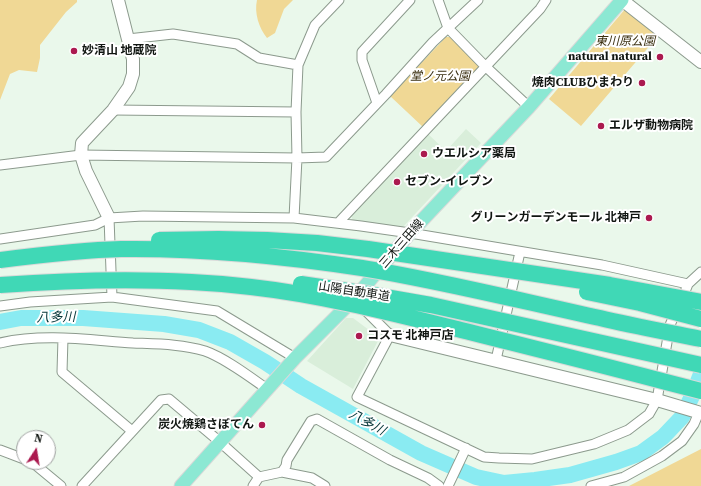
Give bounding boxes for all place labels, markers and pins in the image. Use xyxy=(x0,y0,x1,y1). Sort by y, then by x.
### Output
place label: 妙清山 地蔵院 xyxy=(82,44,157,58)
marker: 妙清山 地蔵院 xyxy=(69,46,79,56)
place label: natural natural xyxy=(568,50,652,64)
marker: natural natural xyxy=(655,52,665,62)
place label: 焼肉CLUBひまわり xyxy=(532,76,634,90)
marker: 焼肉CLUBひまわり xyxy=(637,78,647,88)
place label: エルザ動物病院 xyxy=(609,119,693,133)
marker: エルザ動物病院 xyxy=(596,121,606,131)
place label: ウエルシア薬局 xyxy=(432,147,516,161)
marker: ウエルシア薬局 xyxy=(419,149,429,159)
place label: セブン-イレブン xyxy=(405,175,493,189)
marker: セブン-イレブン xyxy=(392,177,402,187)
place label: グリーンガーデンモール 北神戸 xyxy=(470,211,641,225)
marker: グリーンガーデンモール 北神戸 xyxy=(644,213,654,223)
place label: コスモ 北神戸店 xyxy=(367,329,454,343)
marker: コスモ 北神戸店 xyxy=(354,331,364,341)
place label: 炭火焼鶏さぼてん xyxy=(158,418,254,432)
marker: 炭火焼鶏さぼてん xyxy=(257,420,267,430)

